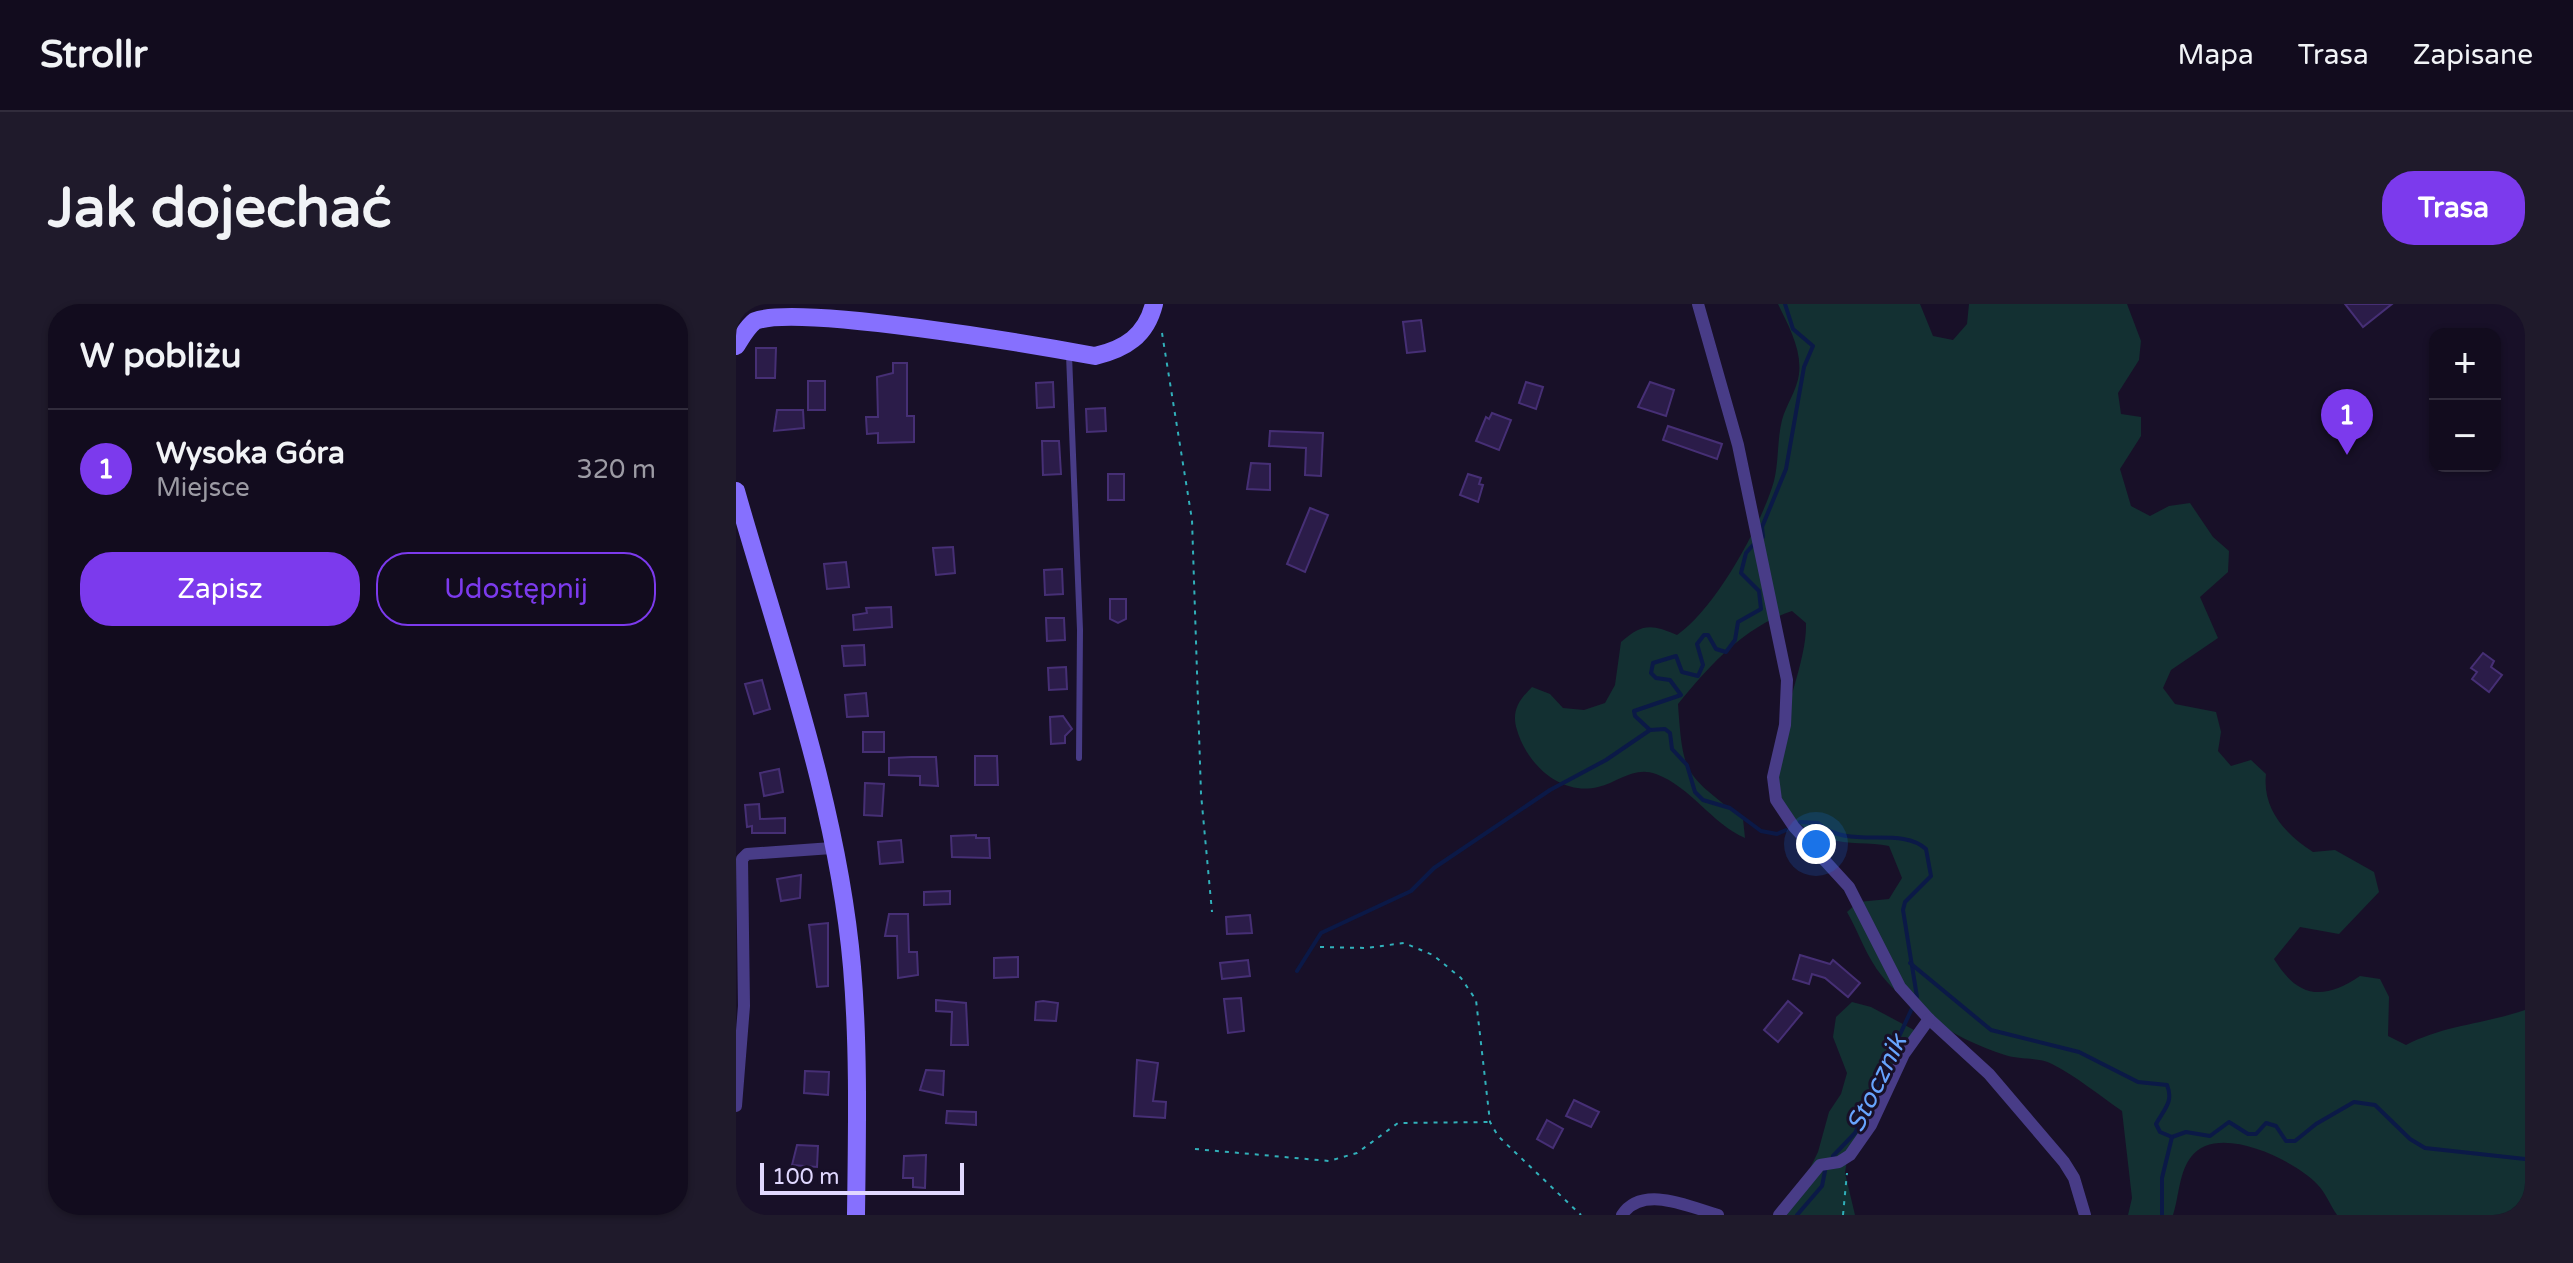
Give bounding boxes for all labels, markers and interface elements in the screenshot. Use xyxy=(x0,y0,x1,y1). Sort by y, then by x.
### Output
text: Strollr xyxy=(40,32,148,78)
text: Mapa xyxy=(2177,38,2254,72)
text: Trasa xyxy=(2298,38,2369,72)
text: Zapisane xyxy=(2413,38,2533,72)
button: Trasa xyxy=(2382,171,2525,245)
text: Jak dojechać xyxy=(48,175,391,242)
map controls xyxy=(2429,328,2501,472)
button: + xyxy=(2429,328,2501,400)
text: W pobliżu xyxy=(80,336,241,377)
pin: 1 xyxy=(2321,389,2373,455)
button: − xyxy=(2429,400,2501,472)
text: Wysoka Góra xyxy=(156,435,345,472)
text: 1 xyxy=(98,454,114,485)
text: 320 m xyxy=(576,454,656,485)
text: Miejsce xyxy=(156,472,250,503)
button: Zapisz xyxy=(80,552,360,626)
button: Udostępnij xyxy=(376,552,656,626)
your location xyxy=(1796,824,1836,864)
water label: Stocznik xyxy=(1840,1028,1914,1137)
scale bar xyxy=(760,1159,964,1195)
text: 100 m xyxy=(772,1164,839,1190)

